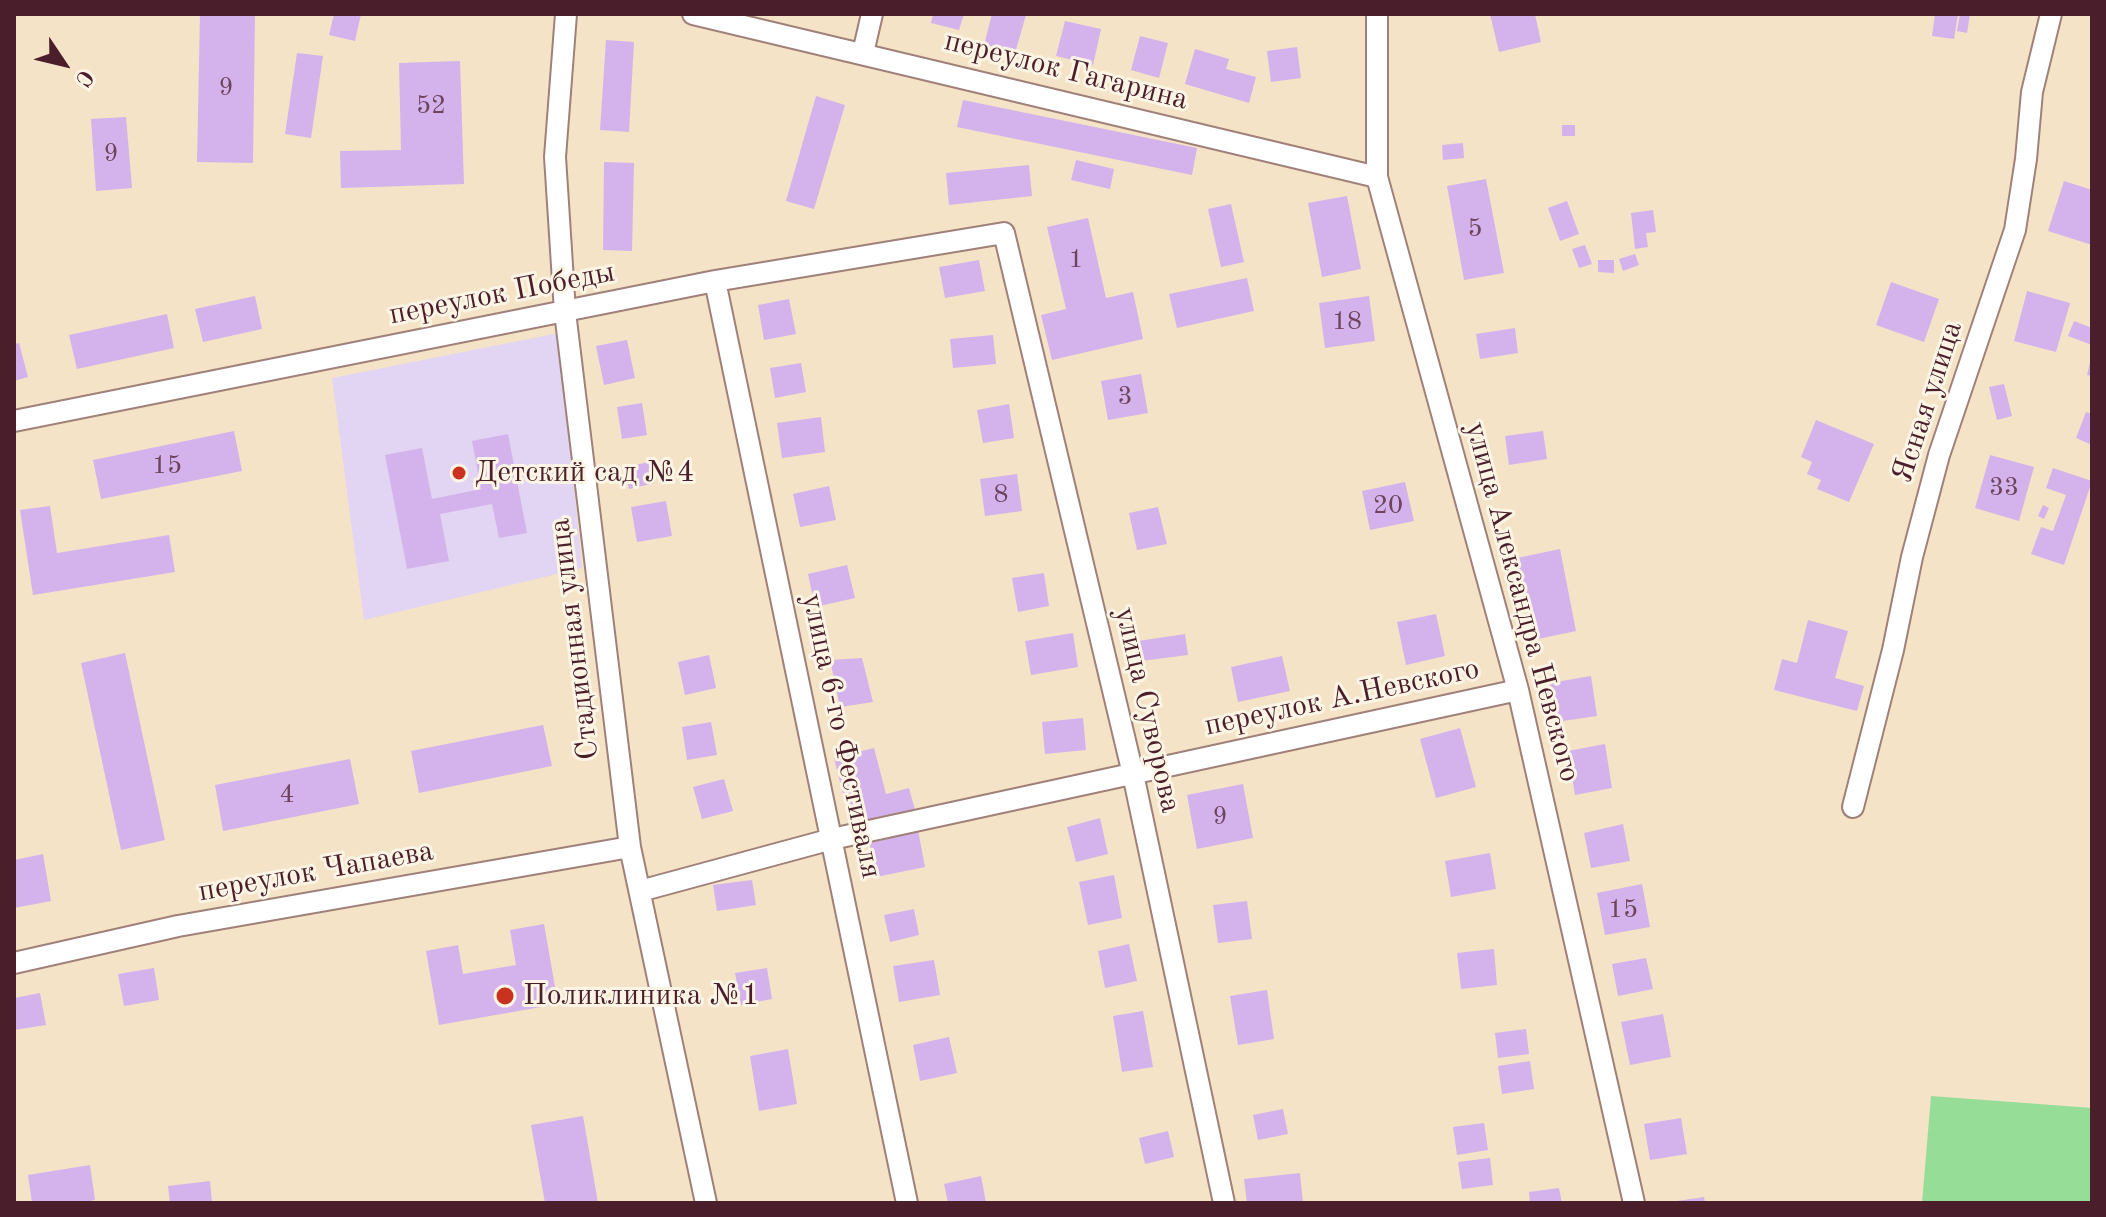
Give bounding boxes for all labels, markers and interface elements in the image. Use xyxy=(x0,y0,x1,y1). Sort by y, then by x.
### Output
street label: переулок Гагарина xyxy=(940,23,1192,119)
north arrow xyxy=(24,24,104,104)
text: С xyxy=(70,66,97,90)
house number: 9 xyxy=(218,72,234,104)
house number: 52 xyxy=(416,90,446,122)
house number: 9 xyxy=(103,138,119,170)
house number: 5 xyxy=(1467,213,1483,245)
house number: 1 xyxy=(1068,244,1084,276)
street label: переулок Победы xyxy=(386,254,618,334)
house number: 18 xyxy=(1332,306,1362,338)
street label: Ясная улица xyxy=(1885,317,1971,487)
house number: 3 xyxy=(1117,381,1133,413)
street label: улица Александра Невского xyxy=(1457,418,1587,786)
house number: 15 xyxy=(152,450,182,482)
place label: Детский сад №4 xyxy=(475,455,694,491)
marker: Детский сад №4 xyxy=(450,464,468,482)
house number: 33 xyxy=(1989,472,2019,504)
house number: 8 xyxy=(993,479,1009,511)
house number: 20 xyxy=(1373,490,1403,522)
street label: Стадионная улица xyxy=(542,516,608,762)
street label: улица 6-го Фестиваля xyxy=(793,590,889,882)
street label: улица Суворова xyxy=(1106,604,1188,816)
street label: переулок А.Невского xyxy=(1201,651,1483,745)
house number: 4 xyxy=(279,779,295,811)
house number: 9 xyxy=(1212,801,1228,833)
street label: переулок Чапаева xyxy=(196,834,436,910)
house number: 15 xyxy=(1608,894,1638,926)
place label: Поликлиника №1 xyxy=(523,978,759,1014)
marker: Поликлиника №1 xyxy=(494,985,516,1007)

